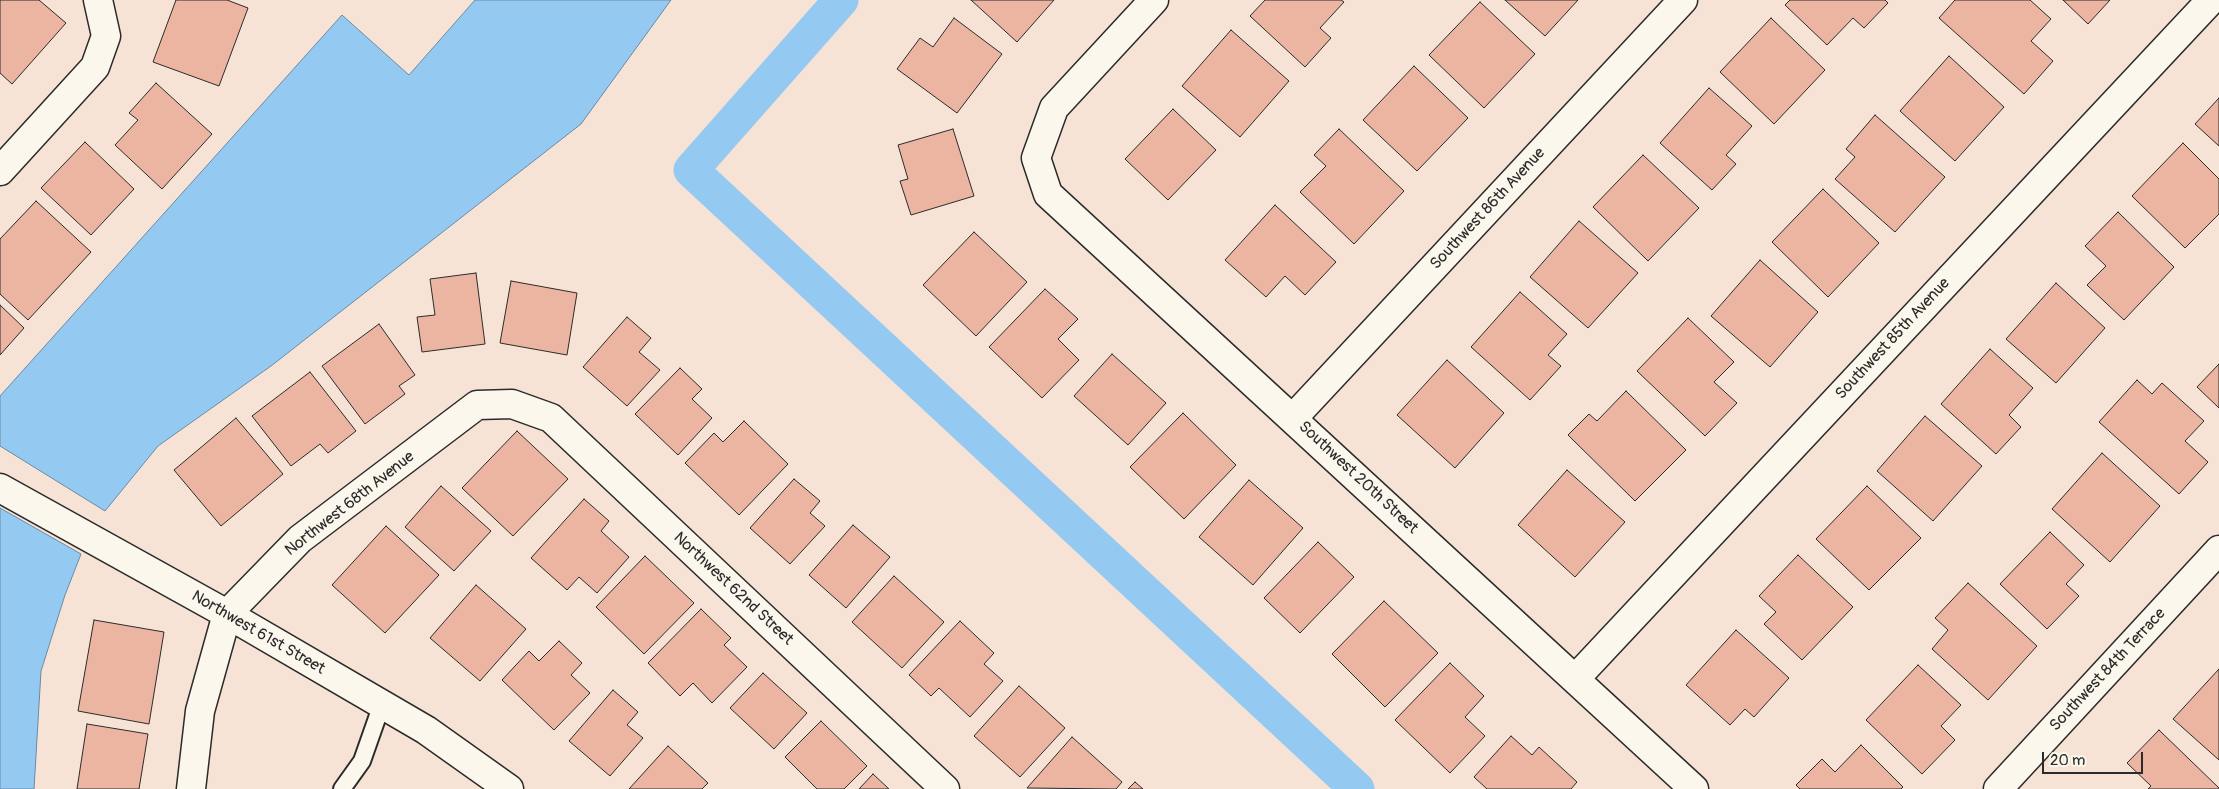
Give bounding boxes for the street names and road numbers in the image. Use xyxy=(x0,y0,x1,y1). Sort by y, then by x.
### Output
street label: Southwest 86th Avenue xyxy=(1427,144,1549,274)
street label: Southwest 85th Avenue xyxy=(1832,274,1954,404)
street label: Southwest 20th Street xyxy=(1294,418,1422,538)
street label: Northwest 68th Avenue xyxy=(282,448,418,560)
street label: Northwest 62nd Street xyxy=(669,528,797,650)
street label: Northwest 61st Street xyxy=(188,587,328,679)
street label: Southwest 84th Terrace xyxy=(2046,605,2170,735)

